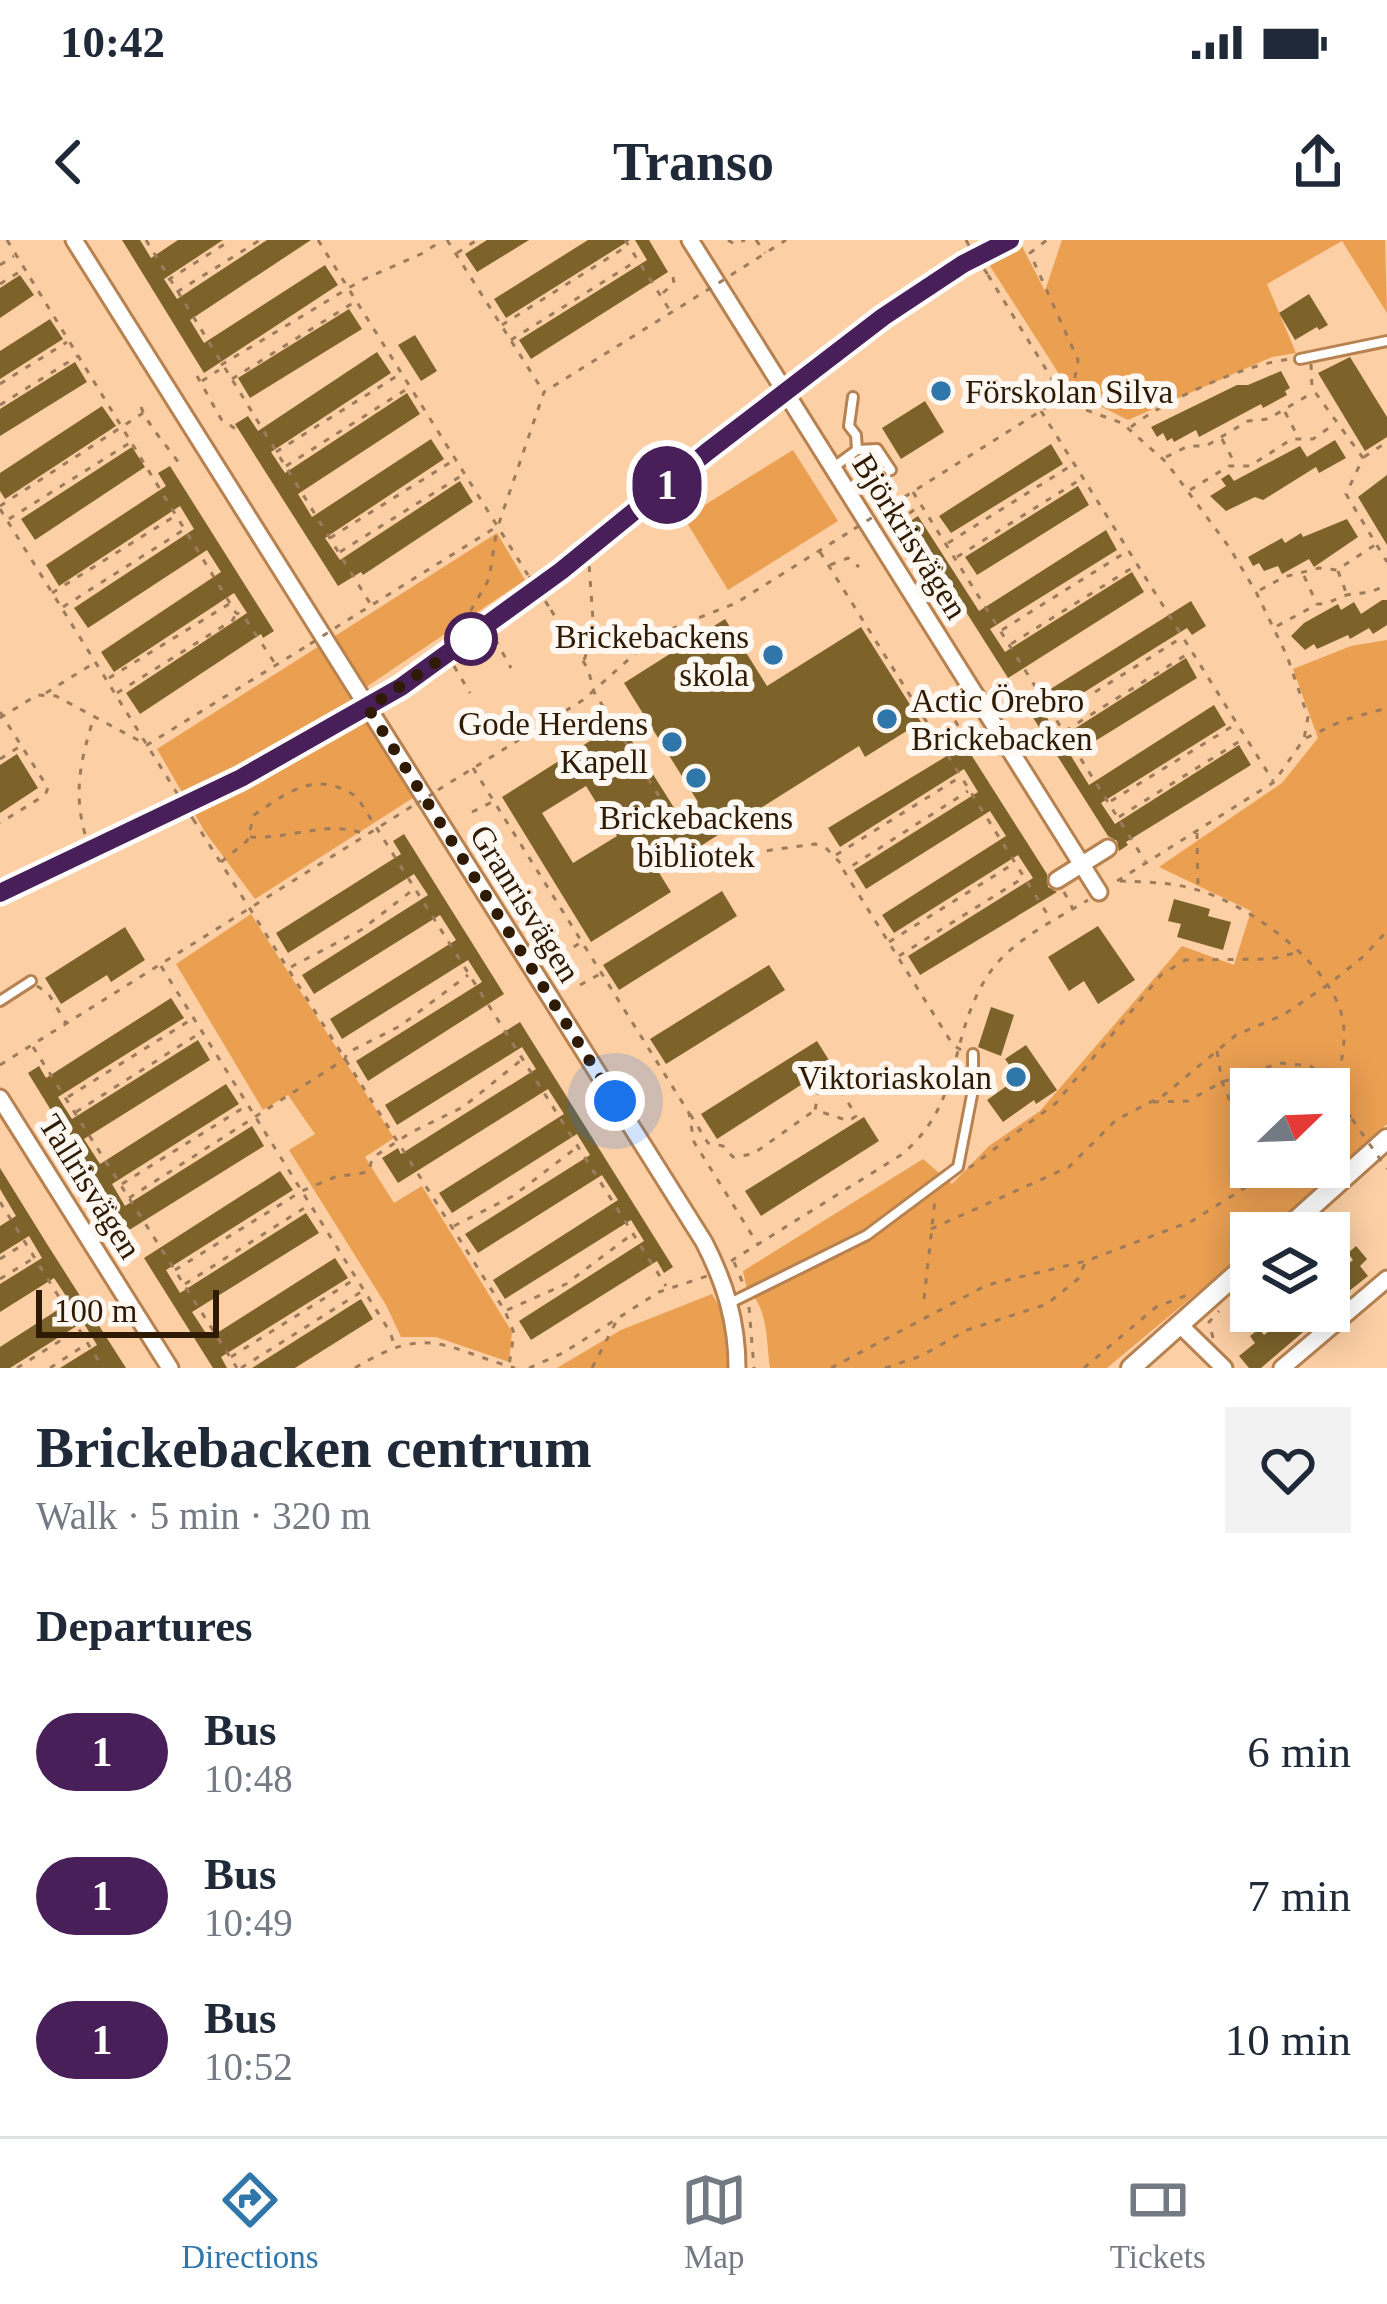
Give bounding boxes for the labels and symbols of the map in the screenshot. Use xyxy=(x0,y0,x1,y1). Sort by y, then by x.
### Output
place label: Förskolan Silva xyxy=(965,374,1173,410)
marker: Förskolan Silva xyxy=(928,378,954,404)
line badge: 1 xyxy=(628,446,706,524)
street label: Björkrisvägen xyxy=(845,448,975,625)
unlabelled marker xyxy=(446,614,496,664)
place label: Brickebackens skola xyxy=(555,619,749,693)
marker: Brickebackens skola xyxy=(760,642,786,668)
place label: Actic Örebro Brickebacken xyxy=(911,683,1092,757)
place label: Gode Herdens Kapell xyxy=(458,706,648,780)
marker: Actic Örebro Brickebacken xyxy=(874,706,900,732)
marker: Gode Herdens Kapell xyxy=(659,729,685,755)
marker: Brickebackens bibliotek xyxy=(683,765,709,791)
place label: Brickebackens bibliotek xyxy=(599,800,793,874)
street label: Granrisvägen xyxy=(463,819,588,988)
place label: Viktoriaskolan xyxy=(798,1060,992,1096)
marker: Viktoriaskolan xyxy=(1003,1064,1029,1090)
north arrow xyxy=(1230,1068,1350,1188)
your location xyxy=(585,1071,645,1131)
street label: Tallrisvägen xyxy=(32,1108,149,1265)
scale bar xyxy=(36,1284,219,1337)

